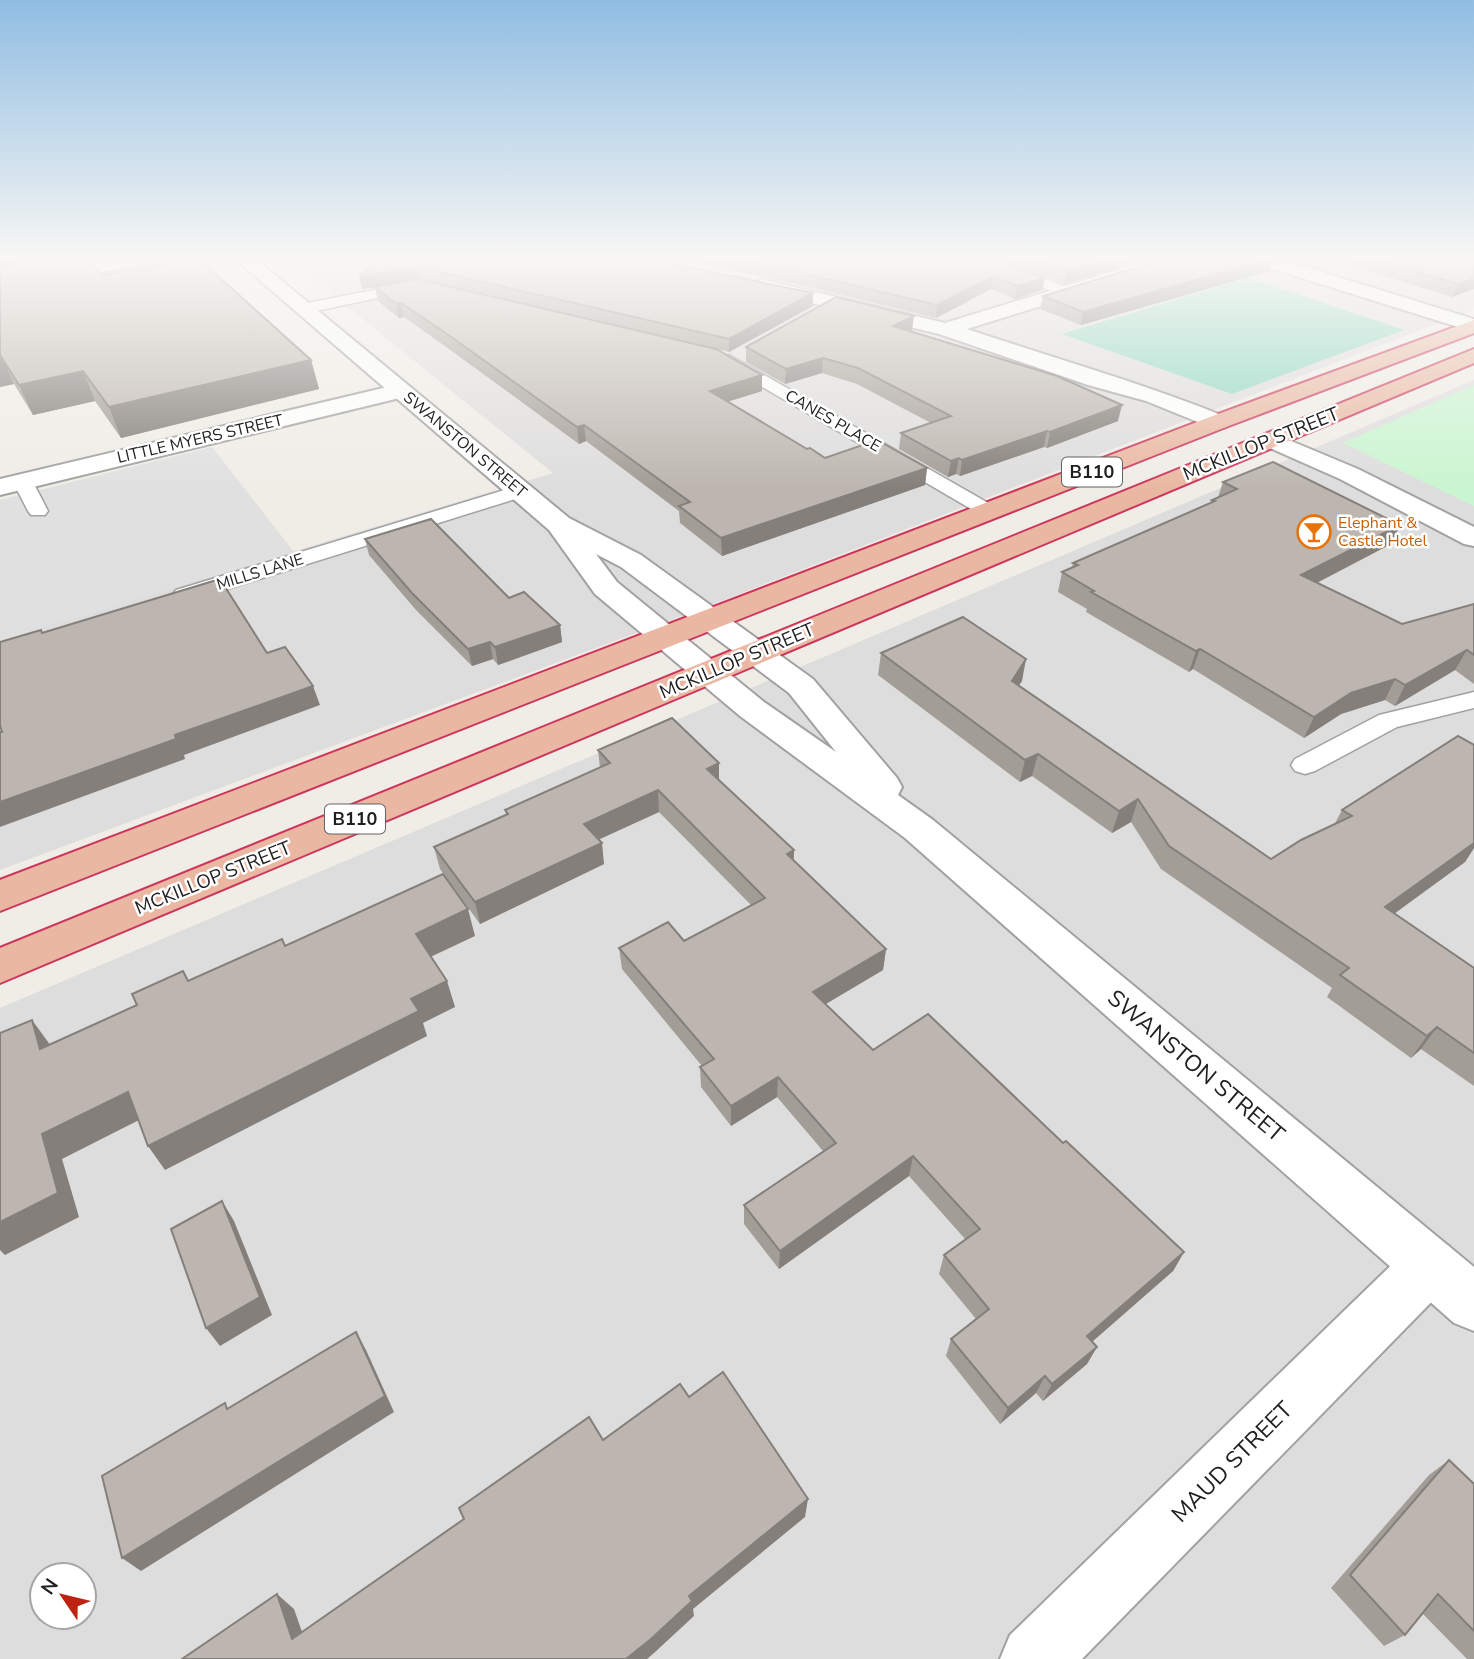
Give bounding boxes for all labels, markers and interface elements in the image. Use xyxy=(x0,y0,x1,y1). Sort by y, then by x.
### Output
street label: CANES PLACE xyxy=(781,385,885,457)
street label: SWANSTON STREET xyxy=(399,387,532,503)
street label: MCKILLOP STREET xyxy=(1179,401,1343,487)
street label: LITTLE MYERS STREET xyxy=(115,409,286,469)
road number: B110 xyxy=(1062,458,1122,486)
place label: Elephant & Castle Hotel xyxy=(1338,512,1428,552)
bar icon: Elephant & Castle Hotel xyxy=(1295,513,1333,551)
street label: MILLS LANE xyxy=(214,548,306,596)
street label: MCKILLOP STREET xyxy=(655,616,819,705)
road number: B110 xyxy=(325,804,385,834)
street label: MCKILLOP STREET xyxy=(131,835,295,921)
street label: SWANSTON STREET xyxy=(1101,983,1291,1149)
street label: MAUD STREET xyxy=(1165,1395,1299,1529)
north arrow xyxy=(28,1561,98,1631)
text: N xyxy=(35,1574,65,1600)

